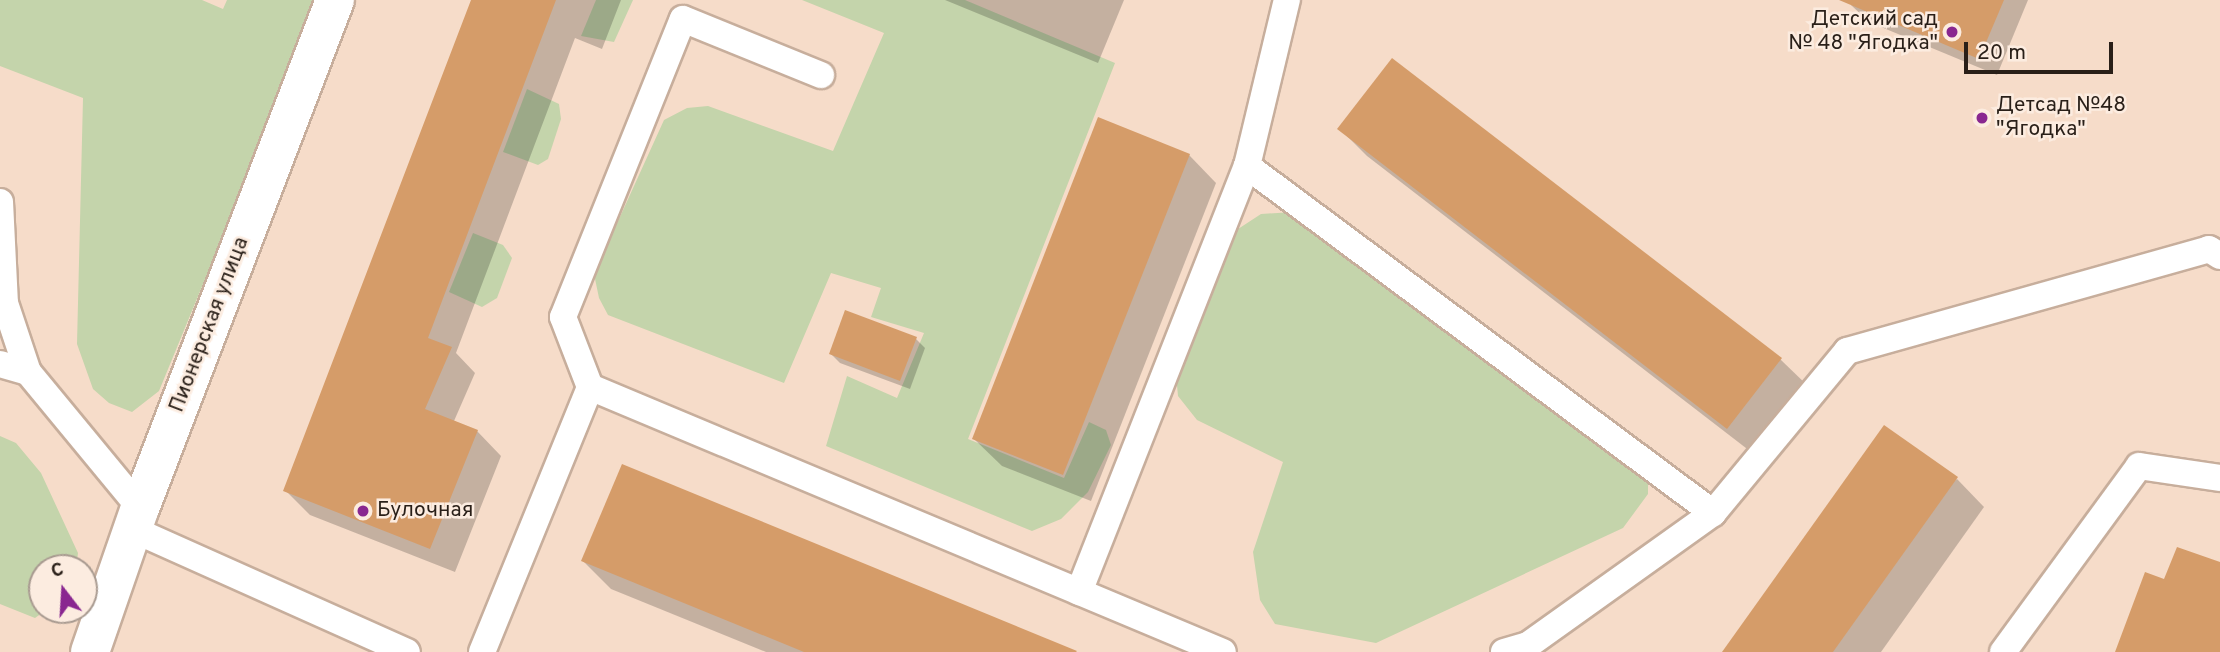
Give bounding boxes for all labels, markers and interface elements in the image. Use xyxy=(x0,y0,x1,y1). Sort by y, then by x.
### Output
place label: Детский сад № 48 "Ягодка" xyxy=(1788,7,1938,57)
marker: Детский сад № 48 "Ягодка" xyxy=(1944,24,1960,40)
scale bar xyxy=(1968,28,2117,72)
text: 20 m xyxy=(1977,40,2026,67)
place label: Детсад №48 "Ягодка" xyxy=(1996,93,2126,143)
marker: Детсад №48 "Ягодка" xyxy=(1974,110,1990,126)
street label: Пионерская улица xyxy=(165,234,255,416)
place label: Булочная xyxy=(377,498,473,524)
marker: Булочная xyxy=(355,503,371,519)
north arrow xyxy=(28,554,98,624)
text: С xyxy=(48,558,67,584)

